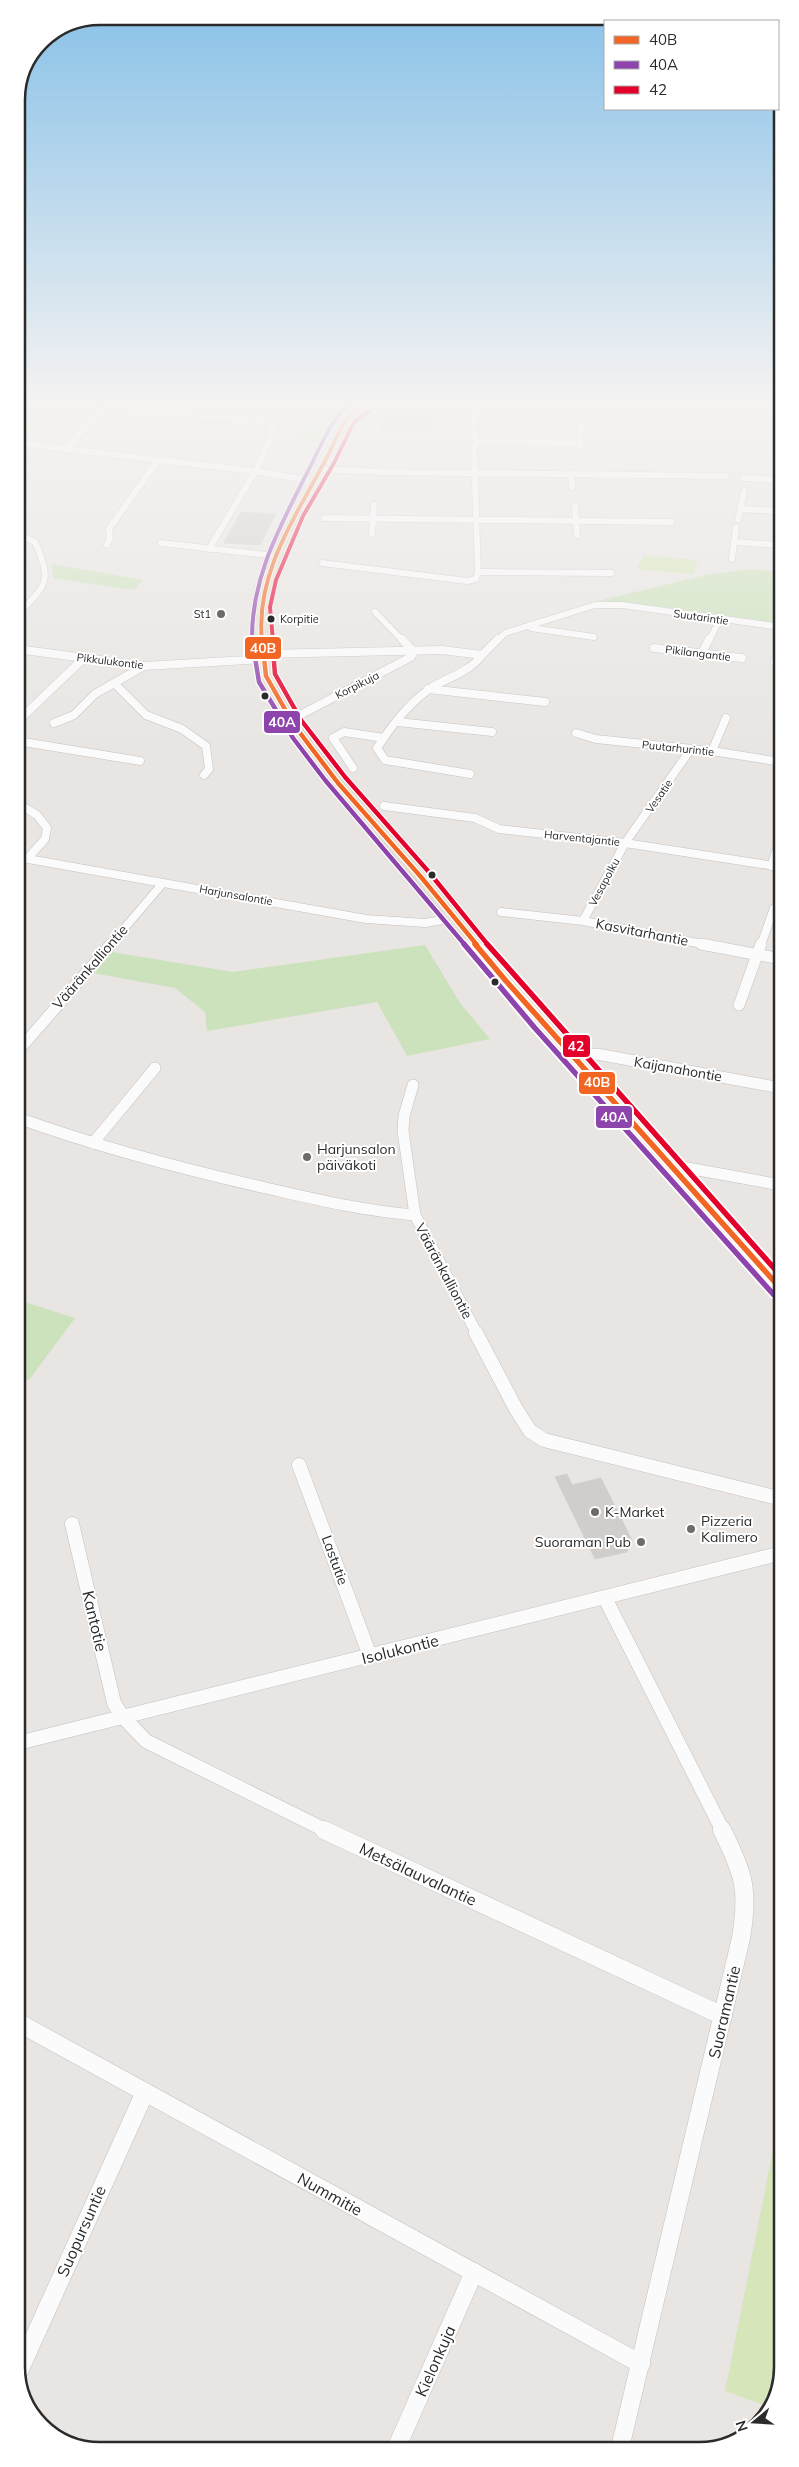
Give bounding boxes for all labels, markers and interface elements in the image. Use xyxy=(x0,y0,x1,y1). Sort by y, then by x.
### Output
legend xyxy=(604,20,779,110)
text: 40B xyxy=(649,30,677,49)
text: 40A xyxy=(649,55,678,74)
text: 42 xyxy=(649,80,667,99)
street label: Suutarintie xyxy=(673,606,729,628)
place label: St1 xyxy=(194,607,211,621)
marker: St1 xyxy=(215,608,227,620)
place label: Korpitie xyxy=(280,612,319,626)
marker: Korpitie xyxy=(266,614,276,624)
line badge: 40B xyxy=(244,636,282,660)
text: 40B xyxy=(250,639,277,657)
street label: Pikilangantie xyxy=(664,642,732,664)
street label: Pikkulukontie xyxy=(76,650,144,672)
street label: Korpikuja xyxy=(333,668,381,702)
unlabelled marker xyxy=(260,691,270,701)
line badge: 40A xyxy=(263,710,301,734)
text: 40A xyxy=(268,713,296,731)
street label: Puutarhurintie xyxy=(641,737,715,759)
street label: Vesatie xyxy=(643,777,676,815)
street label: Harventajantie xyxy=(543,827,621,849)
street label: Vesapolku xyxy=(585,855,623,909)
unlabelled marker xyxy=(427,870,437,880)
street label: Harjunsalontie xyxy=(198,882,274,908)
street label: Kasvitarhantie xyxy=(594,914,690,950)
street label: Vääränkalliontie xyxy=(48,921,132,1013)
unlabelled marker xyxy=(490,977,500,987)
line badge: 42 xyxy=(562,1034,591,1058)
text: 42 xyxy=(568,1037,584,1055)
street label: Kaijanahontie xyxy=(633,1052,723,1086)
line badge: 40B xyxy=(578,1071,616,1095)
text: 40B xyxy=(584,1073,611,1091)
line badge: 40A xyxy=(595,1105,633,1129)
text: 40A xyxy=(600,1108,628,1126)
place label: Harjunsalon päiväkoti xyxy=(317,1140,396,1174)
marker: Harjunsalon päiväkoti xyxy=(301,1151,313,1163)
street label: Vääränkalliontie xyxy=(411,1220,477,1322)
place label: K-Market xyxy=(605,1503,665,1521)
marker: K-Market xyxy=(589,1506,601,1518)
place label: Pizzeria Kalimero xyxy=(701,1512,758,1546)
marker: Pizzeria Kalimero xyxy=(685,1523,697,1535)
street label: Lastutie xyxy=(318,1533,352,1587)
place label: Suoraman Pub xyxy=(535,1533,631,1551)
marker: Suoraman Pub xyxy=(635,1536,647,1548)
street label: Kantotie xyxy=(78,1589,112,1653)
street label: Isolukontie xyxy=(359,1630,441,1668)
street label: Metsälauvalantie xyxy=(356,1838,480,1910)
street label: Suoramantie xyxy=(704,1964,744,2060)
street label: Nummitie xyxy=(294,2168,366,2220)
street label: Suopursuntie xyxy=(52,2182,110,2280)
street label: Kielonkuja xyxy=(410,2322,460,2400)
north arrow xyxy=(729,2397,779,2447)
text: N xyxy=(731,2418,752,2434)

